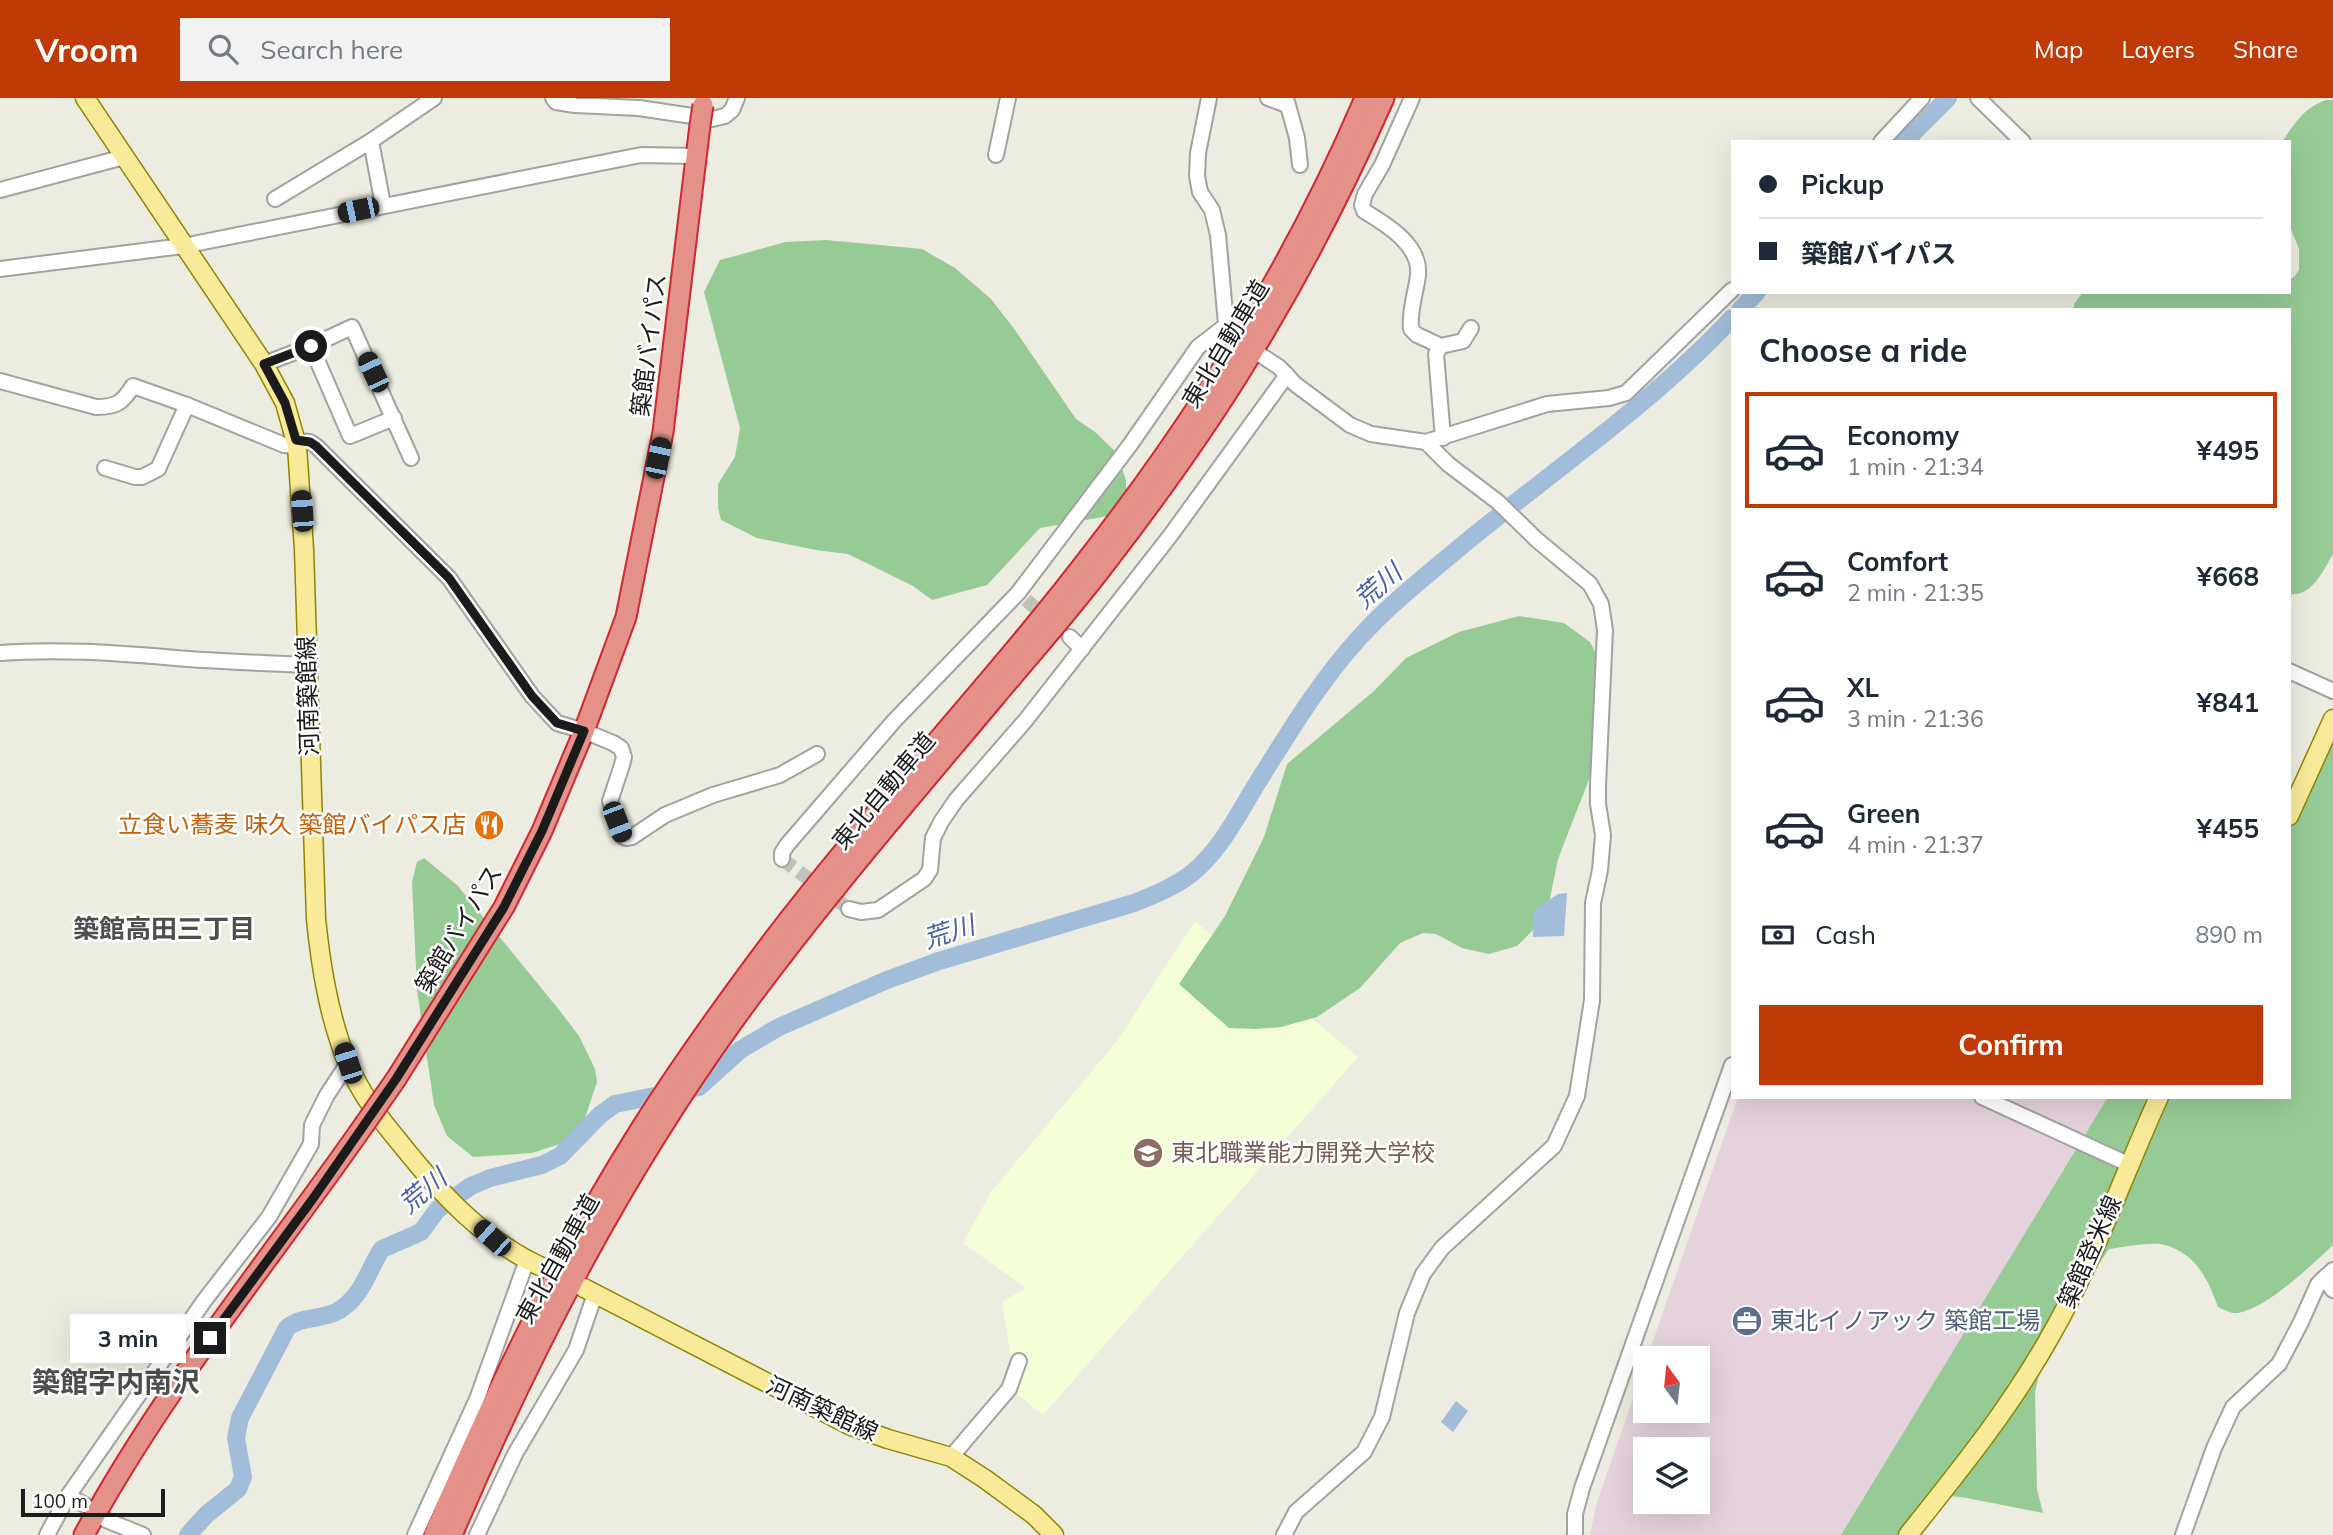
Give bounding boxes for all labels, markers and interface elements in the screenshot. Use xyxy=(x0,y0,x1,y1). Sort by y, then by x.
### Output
search box xyxy=(180,18,670,81)
text: Vroom xyxy=(35,29,138,70)
icon: search xyxy=(204,30,242,68)
text: Search here xyxy=(260,33,403,66)
text: Map xyxy=(2034,34,2083,64)
text: Layers xyxy=(2121,34,2195,64)
text: Share xyxy=(2233,34,2298,64)
text: Pickup xyxy=(1801,168,1884,201)
car xyxy=(336,195,381,225)
text: 築館バイパス xyxy=(1801,237,1956,270)
street label: 築館バイパス xyxy=(624,272,672,418)
street label: 東北自動車道 xyxy=(1175,274,1275,413)
route start xyxy=(295,330,327,362)
text: Choose a ride xyxy=(1759,330,1967,370)
car xyxy=(355,349,392,395)
icon: car xyxy=(1763,419,1826,482)
text: Economy xyxy=(1847,419,1959,452)
text: ¥495 xyxy=(2197,434,2259,467)
car xyxy=(644,435,673,481)
text: 1 min · 21:34 xyxy=(1847,452,1984,481)
car xyxy=(291,489,314,533)
icon: car xyxy=(1763,545,1826,608)
text: Comfort xyxy=(1847,545,1948,578)
water label: 荒川 xyxy=(1347,554,1410,615)
text: ¥668 xyxy=(2197,560,2259,593)
text: 2 min · 21:35 xyxy=(1847,578,1984,607)
street label: 河南築館線 xyxy=(290,636,324,757)
icon: car xyxy=(1763,671,1826,734)
text: XL xyxy=(1847,671,1879,704)
text: ¥841 xyxy=(2197,686,2259,719)
text: 3 min · 21:36 xyxy=(1847,704,1984,733)
street label: 東北自動車道 xyxy=(825,726,941,855)
icon: car xyxy=(1763,797,1826,860)
text: Green xyxy=(1847,797,1920,830)
car xyxy=(600,799,635,845)
restaurant icon: 立食い蕎麦 味久 築館バイパス店 xyxy=(472,808,506,842)
place label: 立食い蕎麦 味久 築館バイパス店 xyxy=(118,809,466,839)
text: ¥455 xyxy=(2197,812,2259,845)
text: 4 min · 21:37 xyxy=(1847,830,1984,859)
street label: 築館バイパス xyxy=(408,859,508,998)
water label: 荒川 xyxy=(919,907,982,955)
district label: 築館高田三丁目 xyxy=(73,912,255,945)
icon: cash xyxy=(1759,916,1797,954)
text: Cash xyxy=(1815,918,1876,951)
text: 890 m xyxy=(2195,920,2263,949)
button: Confirm xyxy=(1759,1005,2263,1085)
car xyxy=(332,1040,365,1086)
school or university icon: 東北職業能力開発大学校 xyxy=(1131,1136,1165,1170)
place label: 東北職業能力開発大学校 xyxy=(1171,1137,1435,1167)
water label: 荒川 xyxy=(392,1159,455,1220)
street label: 東北自動車道 xyxy=(509,1188,605,1329)
street label: 築館登米線 xyxy=(2051,1191,2127,1313)
car xyxy=(470,1216,515,1260)
office icon: 東北イノアック 築館工場 xyxy=(1730,1304,1764,1338)
place label: 東北イノアック 築館工場 xyxy=(1770,1305,2040,1335)
callout: 3 min xyxy=(70,1314,186,1362)
route end xyxy=(194,1322,226,1354)
text: 3 min xyxy=(98,1324,158,1353)
north arrow xyxy=(1633,1346,1710,1423)
map controls xyxy=(1633,1346,1710,1514)
district label: 築館字内南沢 xyxy=(32,1364,200,1399)
street label: 河南築館線 xyxy=(762,1369,883,1447)
button: layers xyxy=(1633,1437,1710,1514)
scale bar xyxy=(21,1486,164,1518)
text: 100 m xyxy=(32,1489,88,1513)

